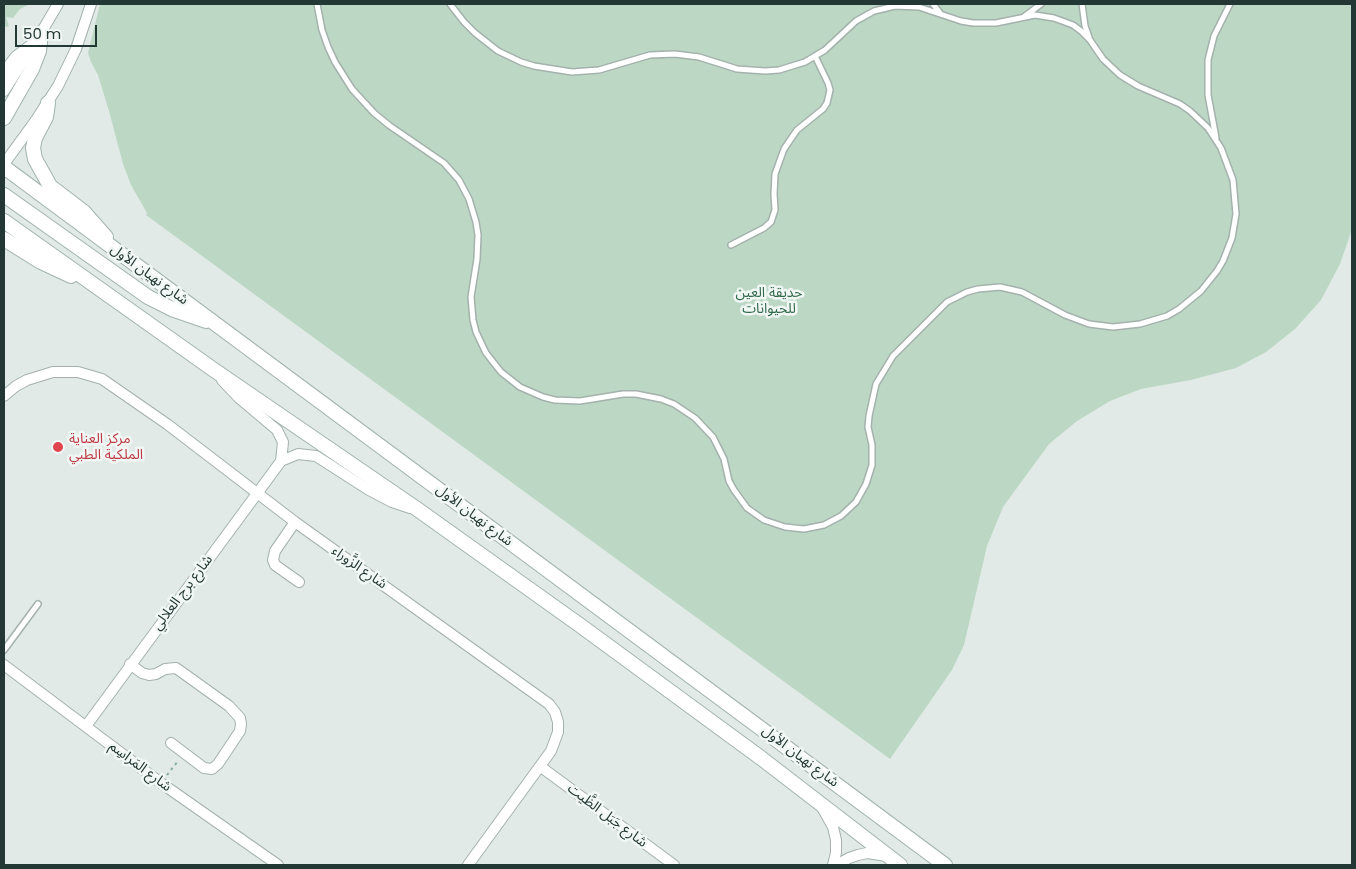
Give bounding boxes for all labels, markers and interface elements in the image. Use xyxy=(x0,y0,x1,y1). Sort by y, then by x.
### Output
scale bar xyxy=(18,15,100,47)
text: 50 m xyxy=(23,23,61,44)
street label: شارع نهيان الأول xyxy=(107,241,191,309)
park label: حديقة العين للحيوانات xyxy=(735,285,803,318)
place label: مركز العناية الملكية الطبي xyxy=(69,431,143,464)
marker: مركز العناية الملكية الطبي xyxy=(51,440,65,454)
street label: شارع نهيان الأول xyxy=(432,482,516,550)
street label: شارع الزَّوراء xyxy=(328,543,390,593)
street label: شارع برج العلالي xyxy=(149,552,217,634)
street label: شارع نهيان الأول xyxy=(758,723,842,791)
street label: شارع المَراسِم xyxy=(106,738,174,796)
street label: شارع جَبَل الظَّيت xyxy=(564,781,650,851)

